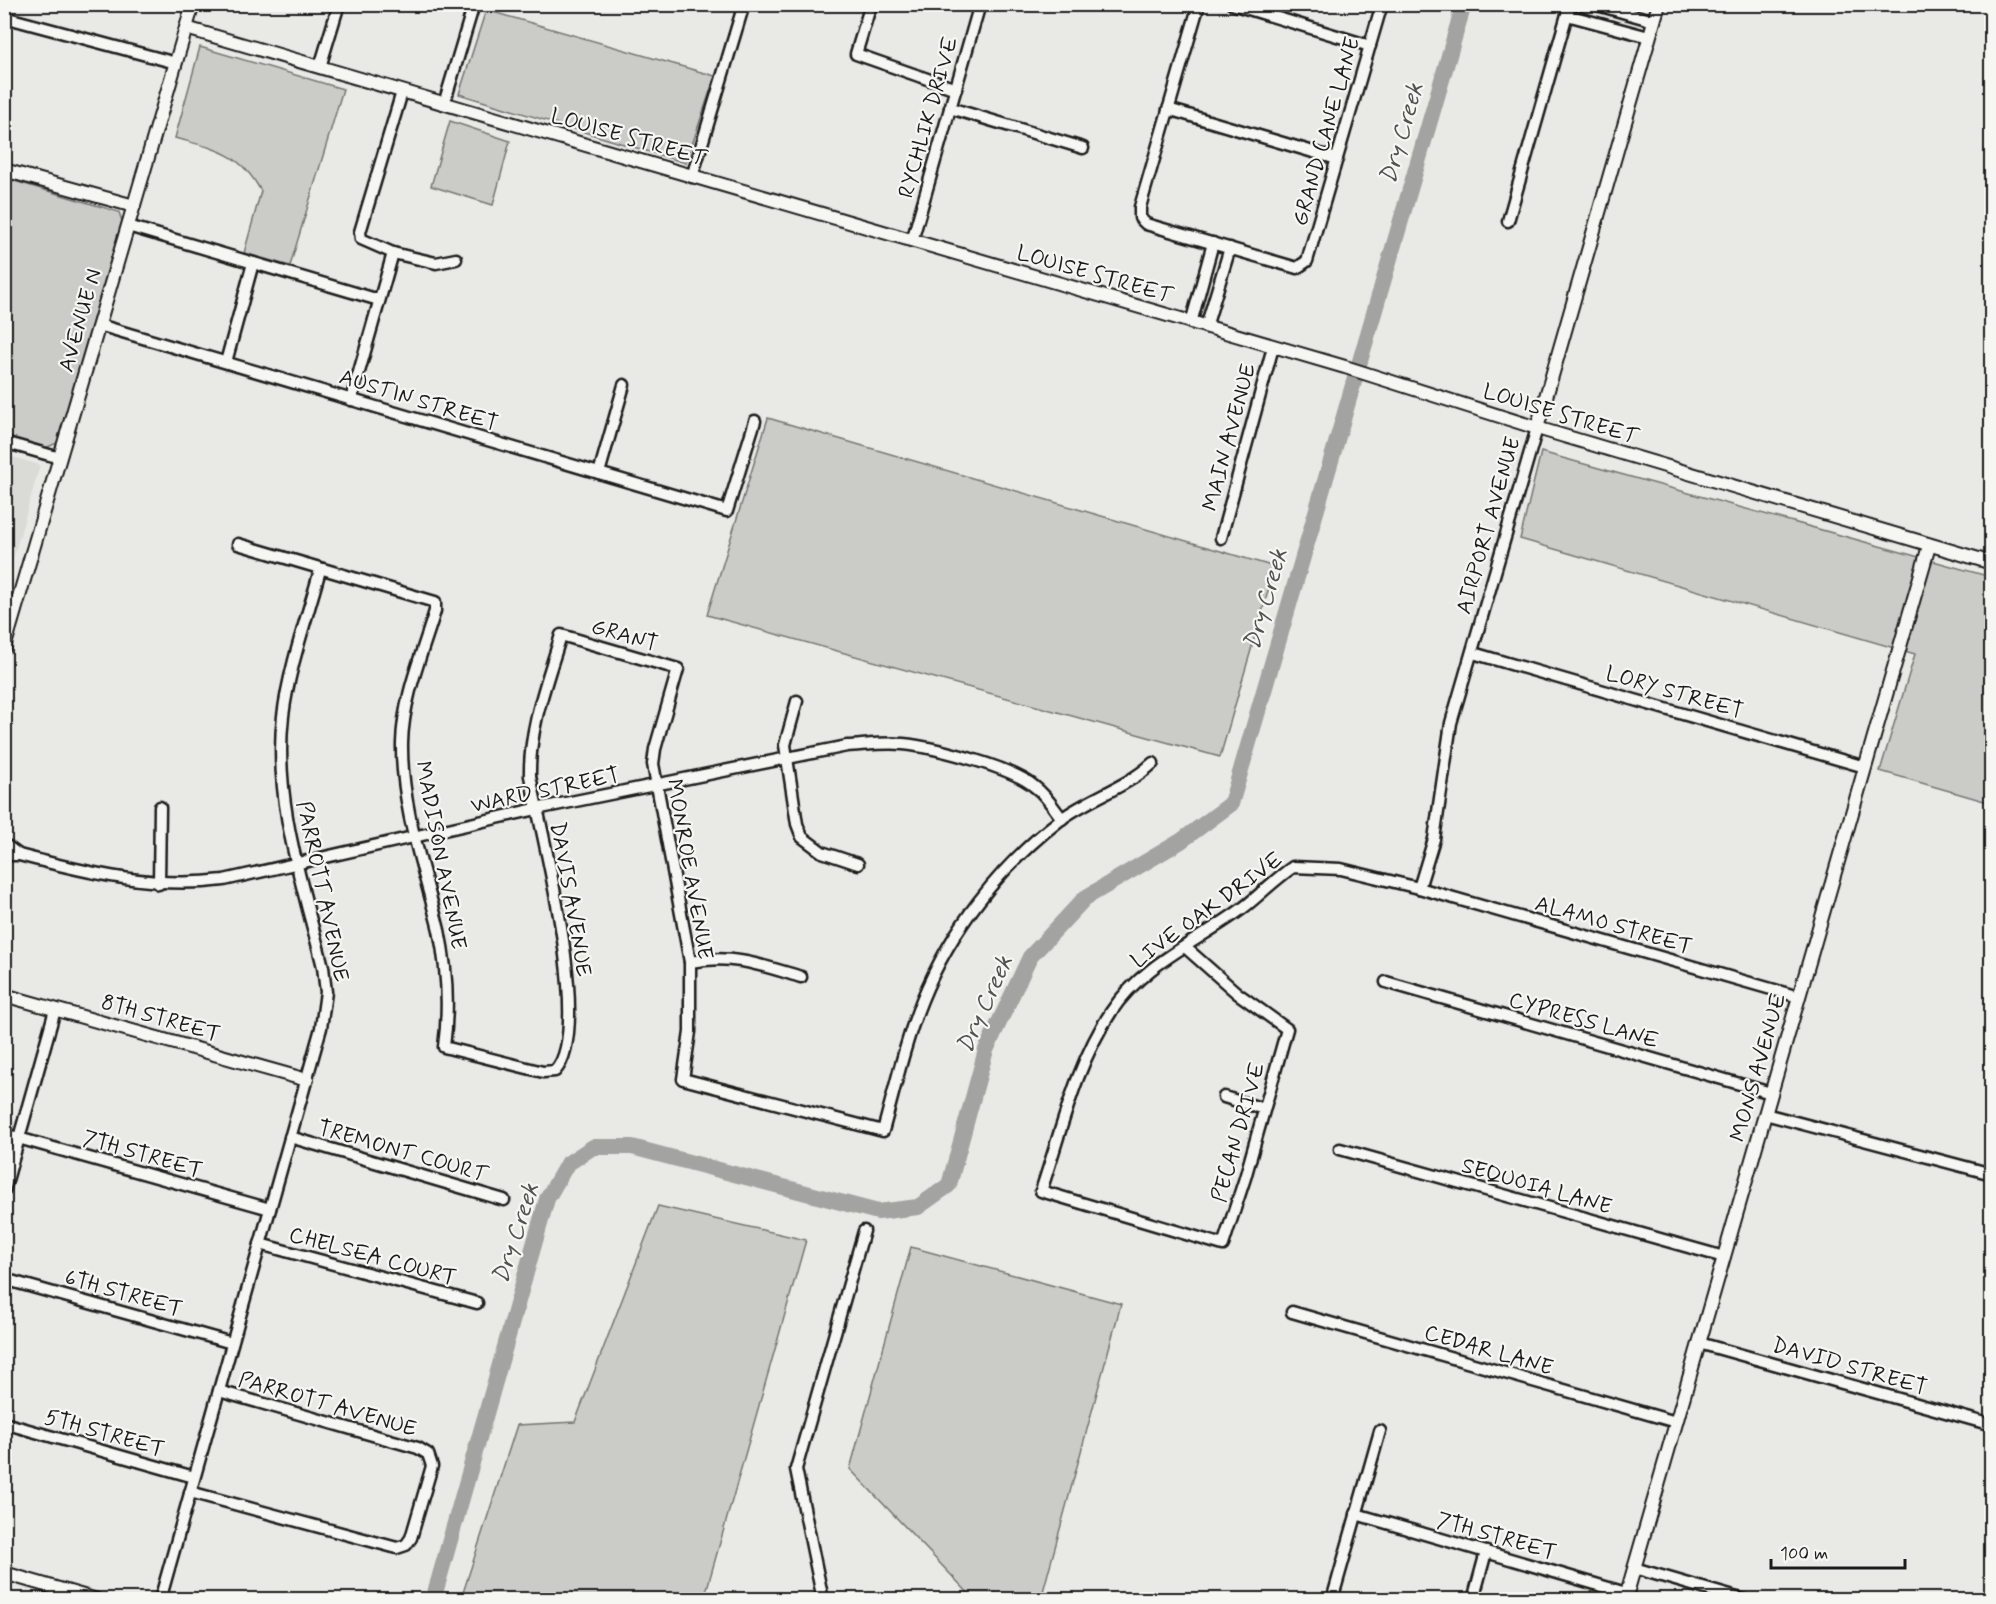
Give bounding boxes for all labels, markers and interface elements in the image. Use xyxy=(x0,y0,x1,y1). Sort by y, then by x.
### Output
street label: RYCHLIK DRIVE xyxy=(892,34,965,202)
street label: GRAND CANE LANE xyxy=(1287,34,1367,229)
water label: Dry Creek xyxy=(1373,79,1432,188)
street label: LOUISE STREET xyxy=(547,102,711,174)
street label: LOUISE STREET xyxy=(1013,239,1177,311)
street label: AVENUE N xyxy=(53,266,109,375)
street label: MAIN AVENUE xyxy=(1197,360,1263,514)
street label: AUSTIN STREET xyxy=(336,363,501,438)
street label: LOUISE STREET xyxy=(1479,378,1642,452)
street label: AIRPORT AVENUE xyxy=(1450,433,1528,617)
water label: Dry Creek xyxy=(1237,545,1296,654)
street label: GRANT xyxy=(588,613,661,659)
street label: LORY STREET xyxy=(1602,660,1747,726)
street label: MADISON AVENUE xyxy=(408,759,472,952)
street label: WARD STREET xyxy=(468,762,622,820)
street label: MONROE AVENUE xyxy=(659,777,719,962)
street label: PARROTT AVENUE xyxy=(289,799,355,985)
street label: DAVIS AVENUE xyxy=(543,820,597,979)
street label: LIVE OAK DRIVE xyxy=(1126,846,1289,975)
street label: ALAMO STREET xyxy=(1532,890,1695,962)
water label: Dry Creek xyxy=(950,951,1021,1058)
street label: CYPRESS LANE xyxy=(1505,986,1662,1056)
street label: 8TH STREET xyxy=(98,989,223,1049)
street label: MONS AVENUE xyxy=(1724,990,1794,1145)
street label: PECAN DRIVE xyxy=(1206,1059,1272,1206)
street label: TREMONT COURT xyxy=(314,1114,492,1190)
street label: 7TH STREET xyxy=(79,1124,206,1185)
street label: SEQUOIA LANE xyxy=(1458,1152,1615,1222)
water label: Dry Creek xyxy=(486,1179,547,1288)
street label: CHELSEA COURT xyxy=(286,1221,459,1293)
street label: 6TH STREET xyxy=(61,1264,186,1324)
street label: CEDAR LANE xyxy=(1421,1319,1556,1383)
street label: DAVID STREET xyxy=(1769,1331,1930,1402)
street label: PARROTT AVENUE xyxy=(235,1366,420,1444)
street label: 5TH STREET xyxy=(41,1403,168,1464)
street label: 7TH STREET xyxy=(1433,1506,1560,1567)
scale bar xyxy=(1771,1532,1904,1570)
text: 100 m xyxy=(1780,1542,1828,1566)

